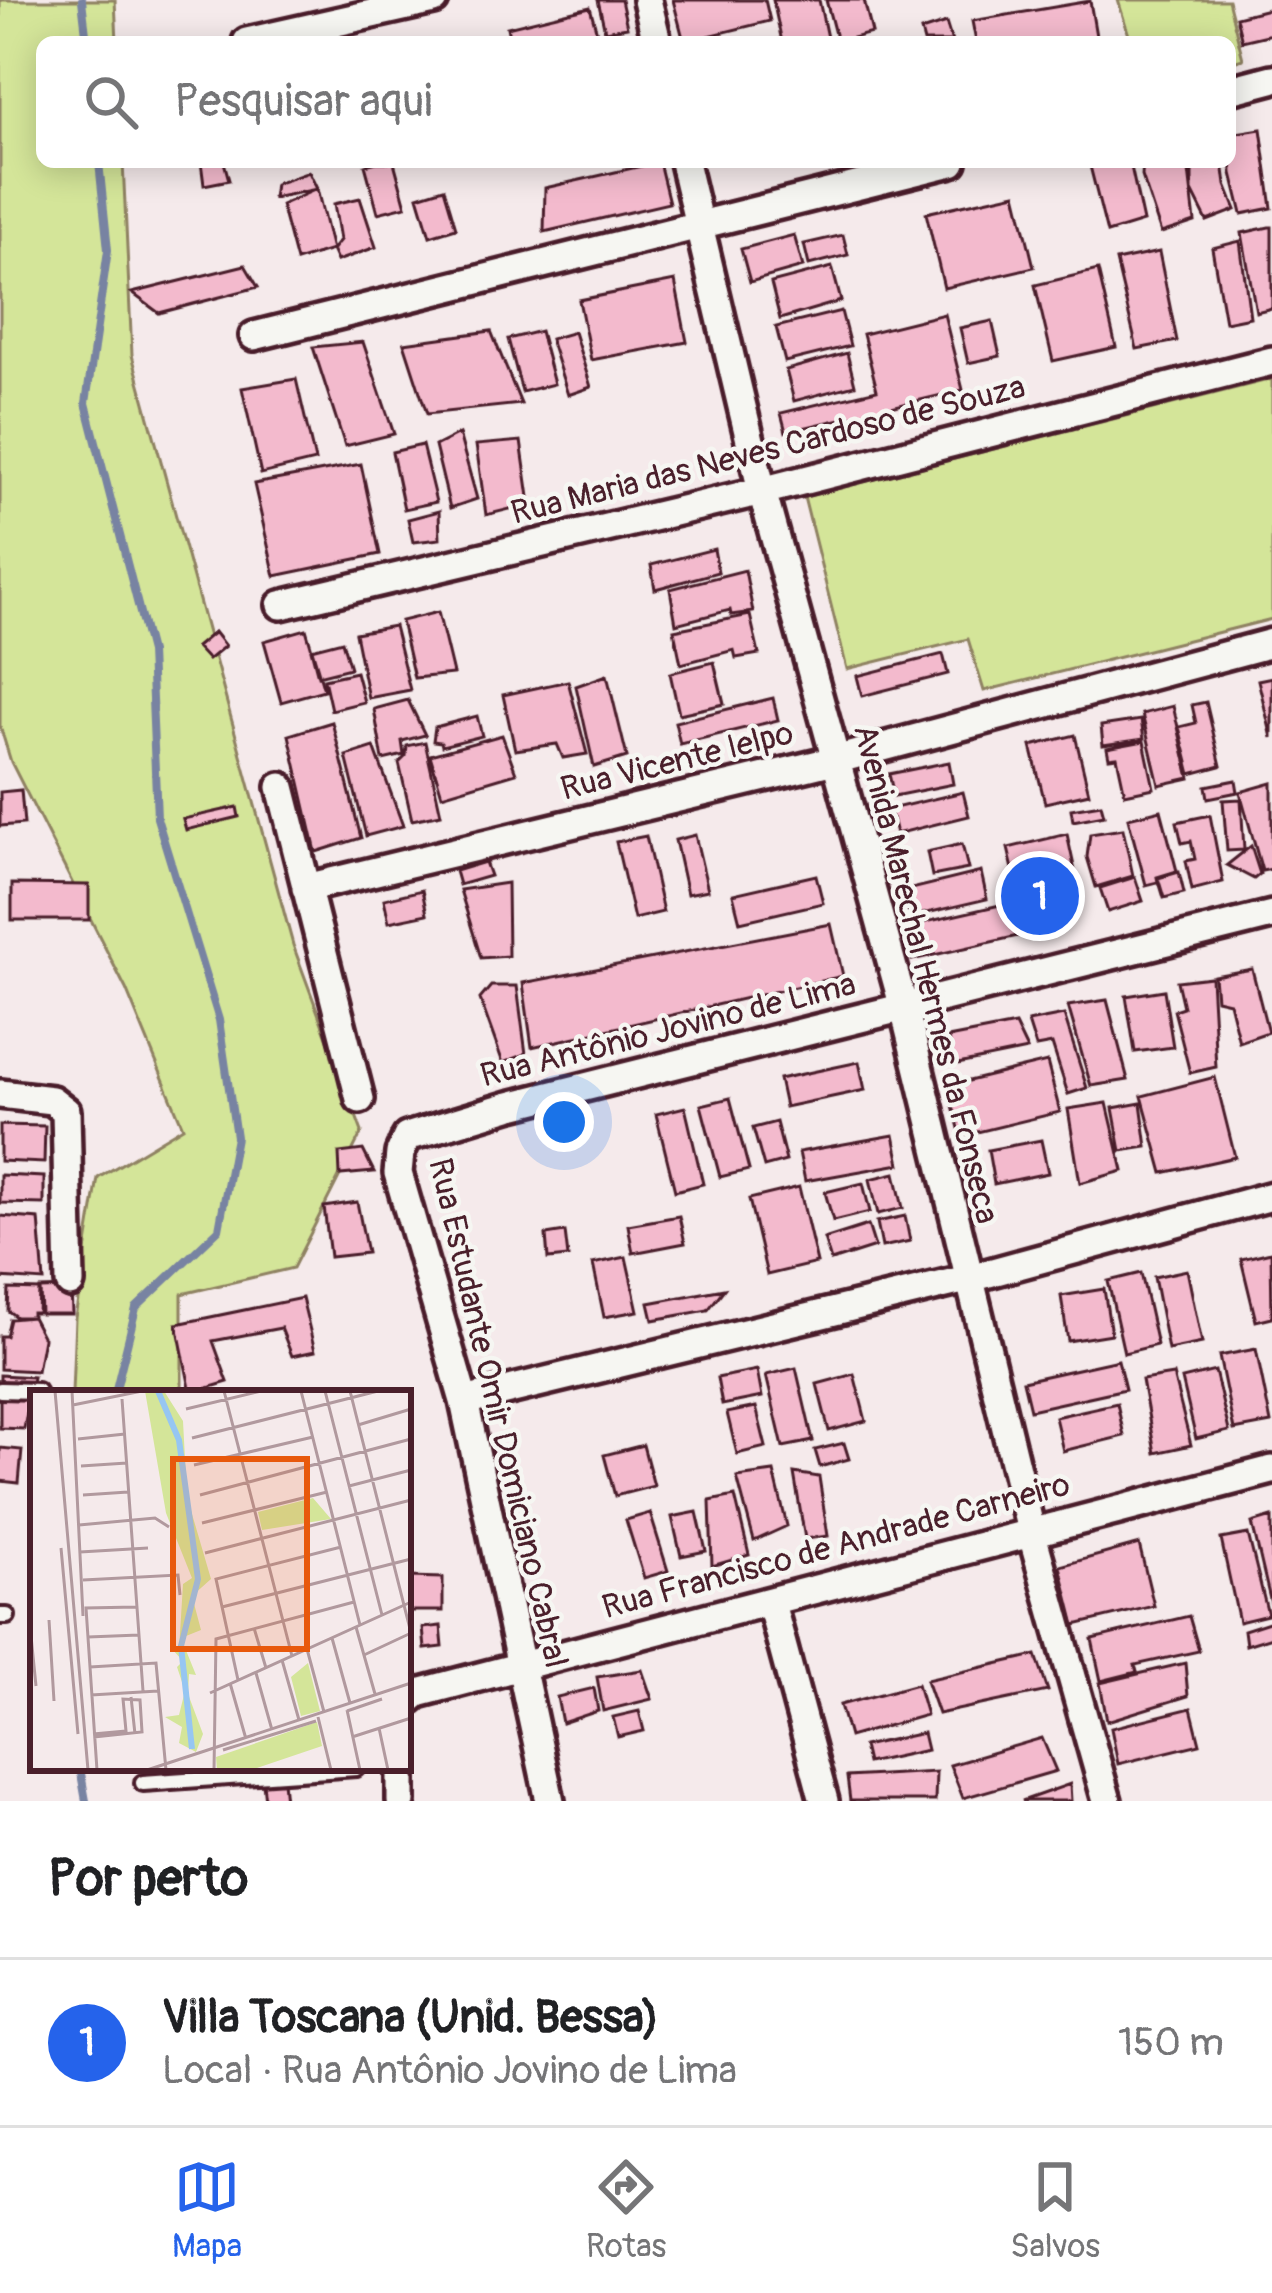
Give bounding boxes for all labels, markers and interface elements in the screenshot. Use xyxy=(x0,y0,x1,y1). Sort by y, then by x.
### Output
search box xyxy=(36,36,1236,168)
icon: search xyxy=(78,69,144,135)
text: Pesquisar aqui xyxy=(174,74,432,130)
street label: Rua Maria das Neves Cardoso de Souza xyxy=(507,366,1029,534)
street label: Rua Vicente Ielpo xyxy=(557,712,797,810)
street label: Avenida Marechal Hermes da Fonseca xyxy=(844,720,1008,1228)
pin: 1 xyxy=(1001,851,1079,941)
street label: Rua Antônio Jovino de Lima xyxy=(476,964,860,1096)
your location xyxy=(534,1092,594,1152)
street label: Rua Estudante Omir Domiciano Cabral xyxy=(419,1154,577,1672)
inset map xyxy=(30,1390,411,1771)
street label: Rua Francisco de Andrade Carneiro xyxy=(598,1464,1074,1628)
text: Por perto xyxy=(48,1847,248,1911)
text: Villa Toscana (Unid. Bessa) xyxy=(162,1990,659,2046)
text: 1 xyxy=(79,2018,95,2067)
text: 150 m xyxy=(1118,2018,1224,2067)
text: Local · Rua Antônio Jovino de Lima xyxy=(162,2046,737,2095)
tab: Mapa xyxy=(172,2154,242,2267)
tab: Rotas xyxy=(586,2154,666,2267)
tab: Salvos xyxy=(1010,2154,1100,2267)

